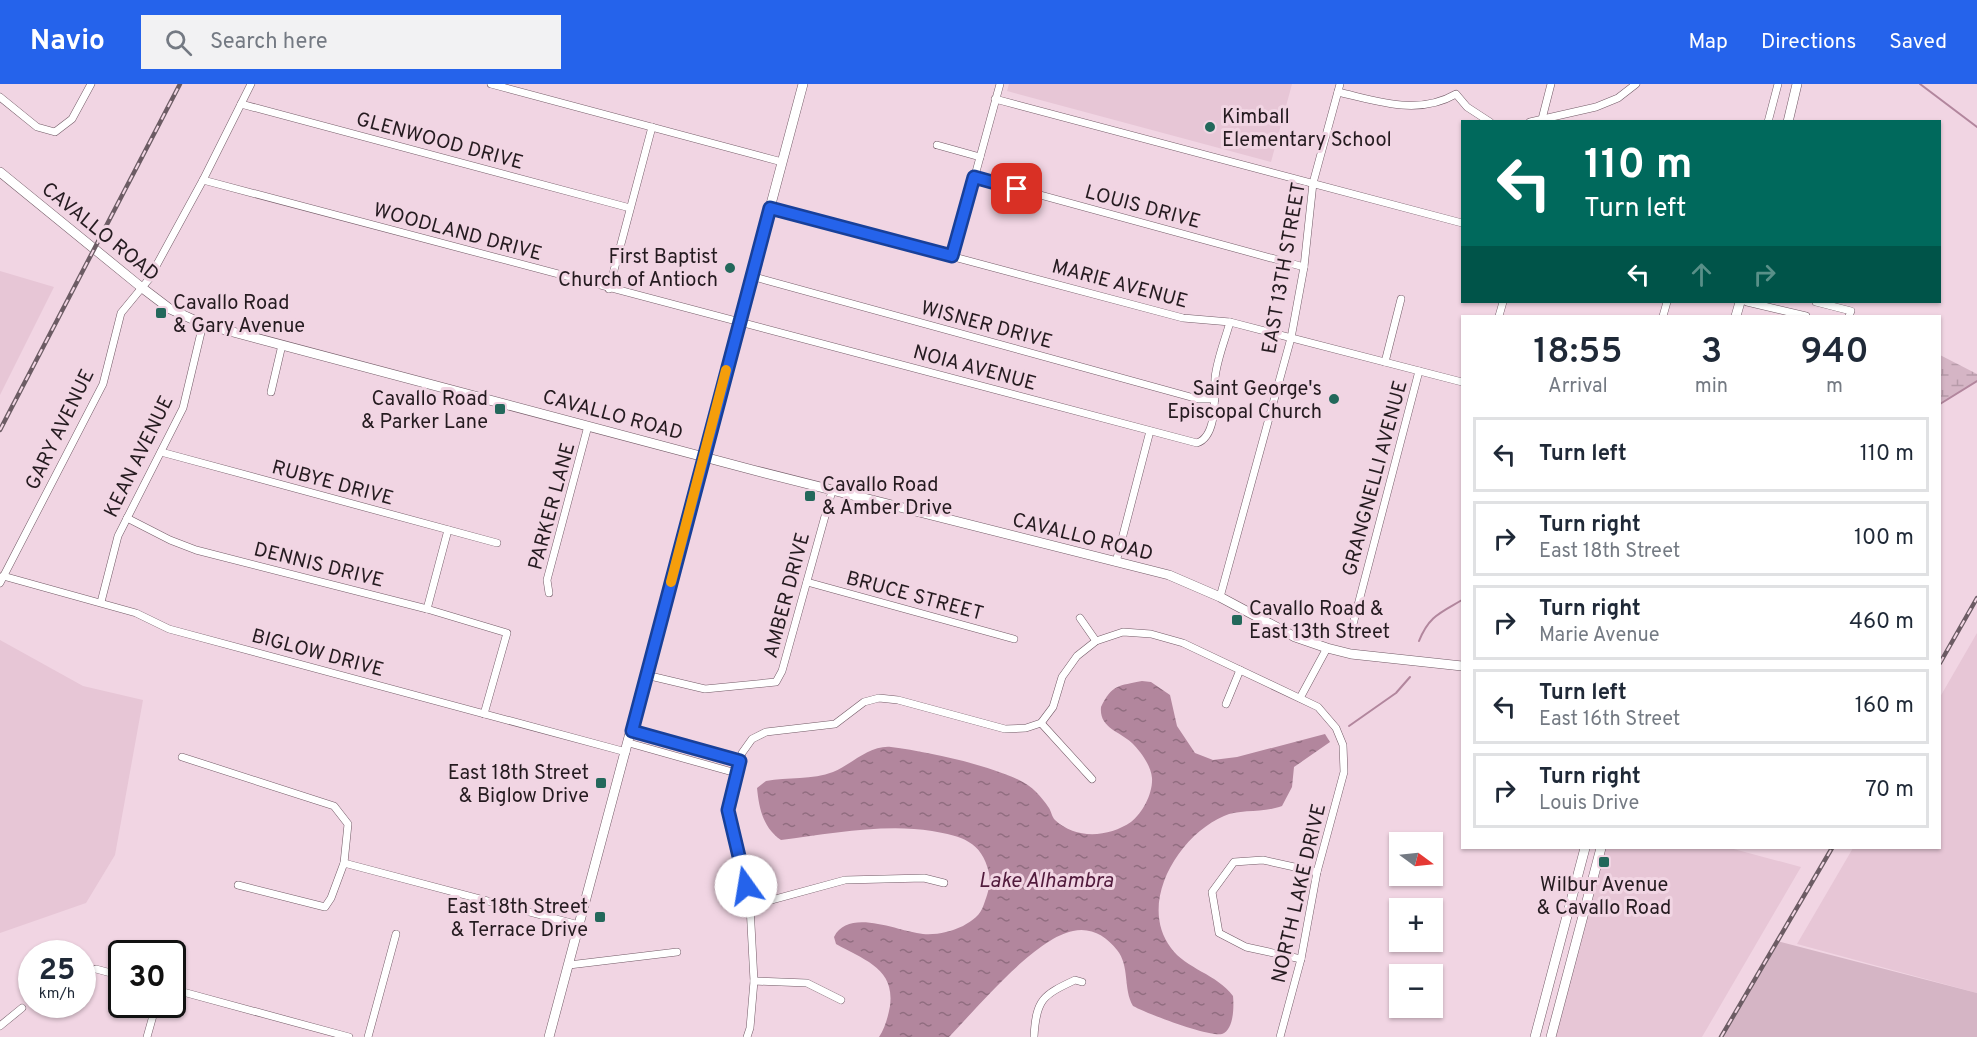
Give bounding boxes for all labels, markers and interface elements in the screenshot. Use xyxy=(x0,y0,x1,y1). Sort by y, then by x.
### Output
search box xyxy=(141,15,561,69)
text: Navio xyxy=(30,24,105,60)
icon: search xyxy=(162,26,195,59)
text: Search here xyxy=(210,29,327,56)
text: Map xyxy=(1688,29,1728,56)
text: Directions xyxy=(1761,29,1856,56)
text: Saved xyxy=(1889,29,1947,56)
place label: Kimball Elementary School xyxy=(1222,105,1392,154)
street label: GLENWOOD DRIVE xyxy=(353,107,526,177)
marker: Kimball Elementary School xyxy=(1203,120,1217,134)
text: 110 m xyxy=(1584,140,1693,193)
icon: left xyxy=(1485,144,1563,222)
pin xyxy=(991,163,1042,214)
icon: arrive xyxy=(1000,172,1033,205)
street label: CAVALLO ROAD xyxy=(36,177,164,288)
street label: LOUIS DRIVE xyxy=(1082,180,1203,236)
street label: EAST 13TH STREET xyxy=(1257,180,1313,356)
text: Turn left xyxy=(1584,192,1686,226)
street label: WOODLAND DRIVE xyxy=(370,198,545,268)
place label: First Baptist Church of Antioch xyxy=(558,245,718,294)
street label: MARIE AVENUE xyxy=(1049,254,1190,316)
icon: left xyxy=(1622,258,1655,291)
icon: ahead xyxy=(1685,258,1718,291)
icon: right xyxy=(1748,258,1781,291)
marker: First Baptist Church of Antioch xyxy=(723,261,737,275)
place label: Cavallo Road & Gary Avenue xyxy=(173,291,305,340)
street label: WISNER DRIVE xyxy=(918,296,1055,356)
marker: Cavallo Road & Gary Avenue xyxy=(154,306,168,320)
text: 18:55 xyxy=(1533,330,1623,376)
text: 3 xyxy=(1701,330,1722,376)
text: 940 xyxy=(1800,330,1869,376)
street label: NOIA AVENUE xyxy=(910,340,1039,398)
street label: GARY AVENUE xyxy=(20,365,101,495)
text: Arrival xyxy=(1548,374,1608,400)
text: min xyxy=(1695,374,1728,400)
text: m xyxy=(1826,374,1843,400)
place label: Saint George's Episcopal Church xyxy=(1167,377,1322,426)
street label: GRANGNELLI AVENUE xyxy=(1337,378,1415,579)
street label: CAVALLO ROAD xyxy=(539,385,686,447)
place label: Cavallo Road & Parker Lane xyxy=(361,387,488,436)
street label: KEAN AVENUE xyxy=(99,392,181,522)
marker: Saint George's Episcopal Church xyxy=(1327,392,1341,406)
marker: Cavallo Road & Parker Lane xyxy=(493,402,507,416)
icon: left xyxy=(1488,438,1521,471)
street label: PARKER LANE xyxy=(523,440,582,573)
text: Turn left xyxy=(1539,441,1627,468)
text: 110 m xyxy=(1860,441,1914,468)
street label: RUBYE DRIVE xyxy=(269,455,396,513)
place label: Cavallo Road & Amber Drive xyxy=(822,473,952,522)
marker: Cavallo Road & Amber Drive xyxy=(803,489,817,503)
street label: CAVALLO ROAD xyxy=(1009,508,1156,568)
text: Turn right xyxy=(1539,512,1641,539)
icon: right xyxy=(1488,522,1521,555)
text: 100 m xyxy=(1854,525,1914,552)
street label: AMBER DRIVE xyxy=(759,530,817,661)
street label: DENNIS DRIVE xyxy=(251,537,386,595)
text: East 18th Street xyxy=(1539,539,1680,565)
street label: BRUCE STREET xyxy=(843,566,986,628)
text: Turn right xyxy=(1539,596,1641,623)
place label: Cavallo Road & East 13th Street xyxy=(1249,597,1390,646)
icon: right xyxy=(1488,606,1521,639)
text: 460 m xyxy=(1849,609,1914,636)
marker: Cavallo Road & East 13th Street xyxy=(1230,613,1244,627)
text: Marie Avenue xyxy=(1539,623,1660,649)
street label: BIGLOW DRIVE xyxy=(249,624,386,684)
text: Turn left xyxy=(1539,680,1627,707)
icon: left xyxy=(1488,690,1521,723)
text: 160 m xyxy=(1855,693,1914,720)
text: East 16th Street xyxy=(1539,707,1680,733)
place label: East 18th Street & Biglow Drive xyxy=(448,761,589,810)
text: Turn right xyxy=(1539,764,1641,791)
icon: right xyxy=(1488,774,1521,807)
marker: East 18th Street & Biglow Drive xyxy=(594,776,608,790)
text: 70 m xyxy=(1865,777,1914,804)
text: Louis Drive xyxy=(1539,791,1639,817)
street label: NORTH LAKE DRIVE xyxy=(1267,801,1333,986)
north arrow xyxy=(1389,832,1443,886)
map controls xyxy=(1389,832,1443,1018)
position arrow xyxy=(714,854,778,918)
marker: Wilbur Avenue & Cavallo Road xyxy=(1597,855,1611,869)
water label: Lake Alhambra xyxy=(979,868,1114,895)
place label: Wilbur Avenue & Cavallo Road xyxy=(1537,873,1671,922)
place label: East 18th Street & Terrace Drive xyxy=(447,895,588,944)
button: + xyxy=(1389,898,1443,952)
marker: East 18th Street & Terrace Drive xyxy=(593,910,607,924)
speed limit sign: 30 xyxy=(108,940,186,1018)
text: 25 xyxy=(39,953,75,990)
button: − xyxy=(1389,964,1443,1018)
text: km/h xyxy=(39,985,75,1004)

